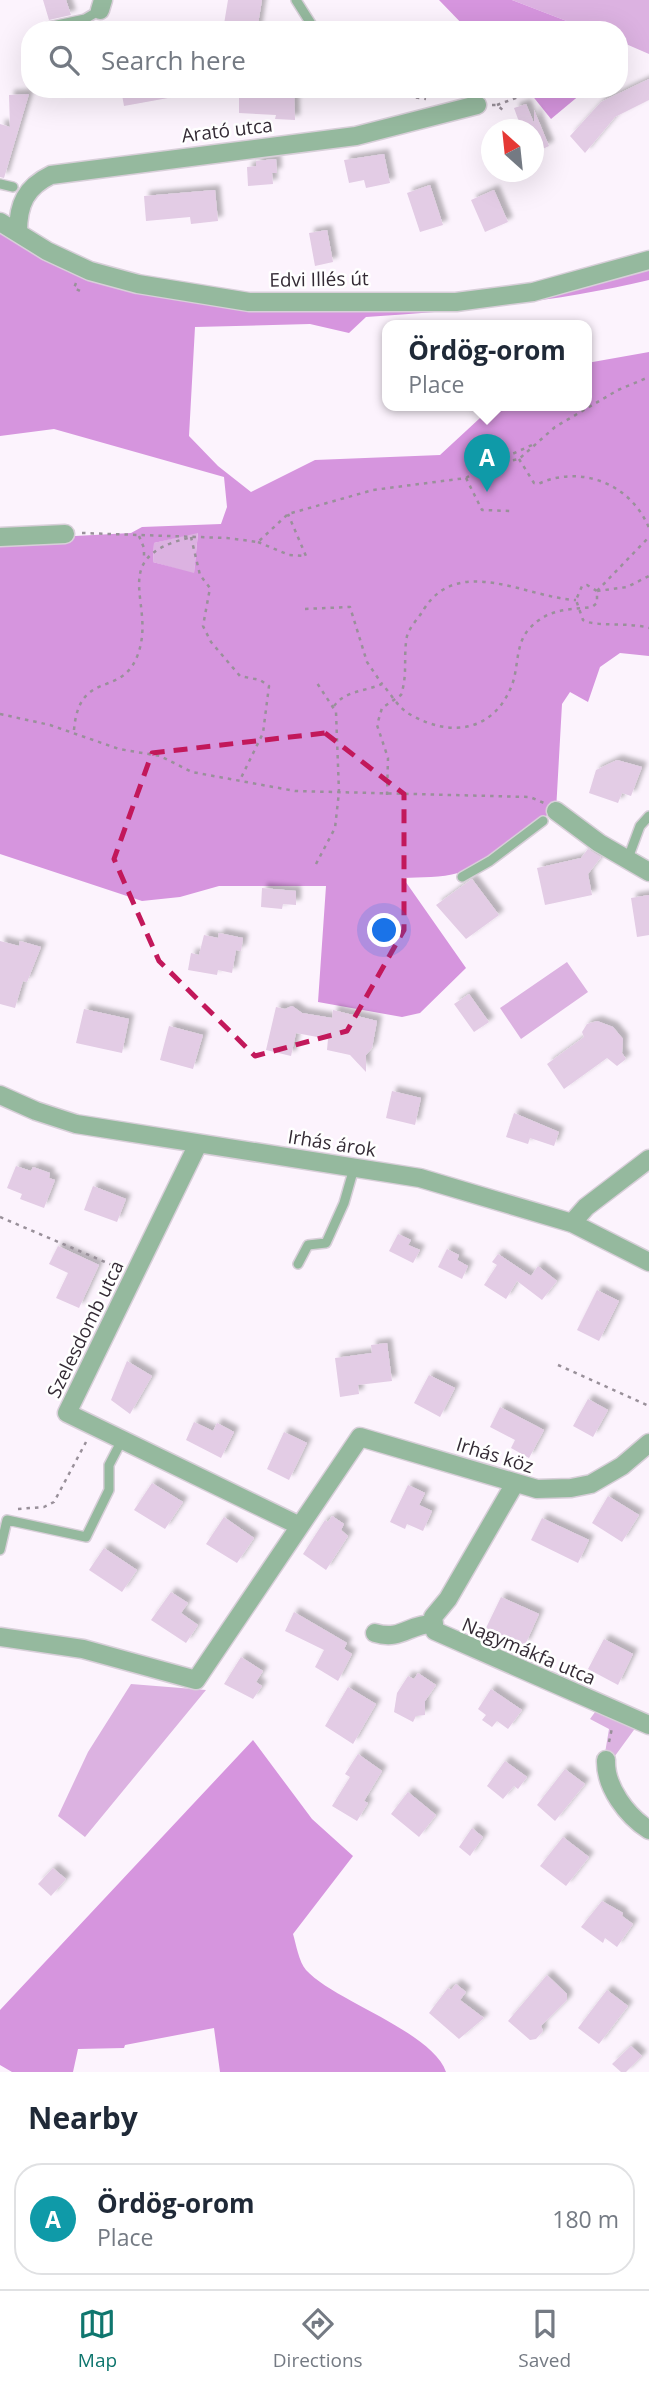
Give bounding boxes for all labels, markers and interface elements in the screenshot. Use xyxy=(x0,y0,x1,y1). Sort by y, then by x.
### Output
search box xyxy=(21,21,628,98)
icon: search xyxy=(45,41,83,79)
text: Search here xyxy=(101,42,246,78)
street label: Arató utca xyxy=(180,112,274,148)
north arrow xyxy=(481,119,544,182)
street label: Edvi Illés út xyxy=(269,265,369,293)
popup xyxy=(382,320,592,411)
text: Ördög-orom xyxy=(408,332,566,368)
text: Place xyxy=(408,368,465,400)
pin: A xyxy=(464,434,510,492)
your location xyxy=(367,913,401,947)
street label: Irhás árok xyxy=(286,1123,378,1163)
street label: Szelesdomb utca xyxy=(40,1256,130,1402)
street label: Irhás köz xyxy=(453,1431,537,1479)
street label: Nagymákfa utca xyxy=(458,1611,600,1691)
text: Nearby xyxy=(28,2097,138,2138)
text: Ördög-orom xyxy=(97,2185,255,2221)
text: A xyxy=(45,2203,61,2235)
text: 180 m xyxy=(552,2203,619,2235)
text: Place xyxy=(97,2221,153,2253)
tab: Map xyxy=(78,2305,117,2373)
tab: Directions xyxy=(273,2305,363,2373)
tab: Saved xyxy=(518,2305,571,2373)

